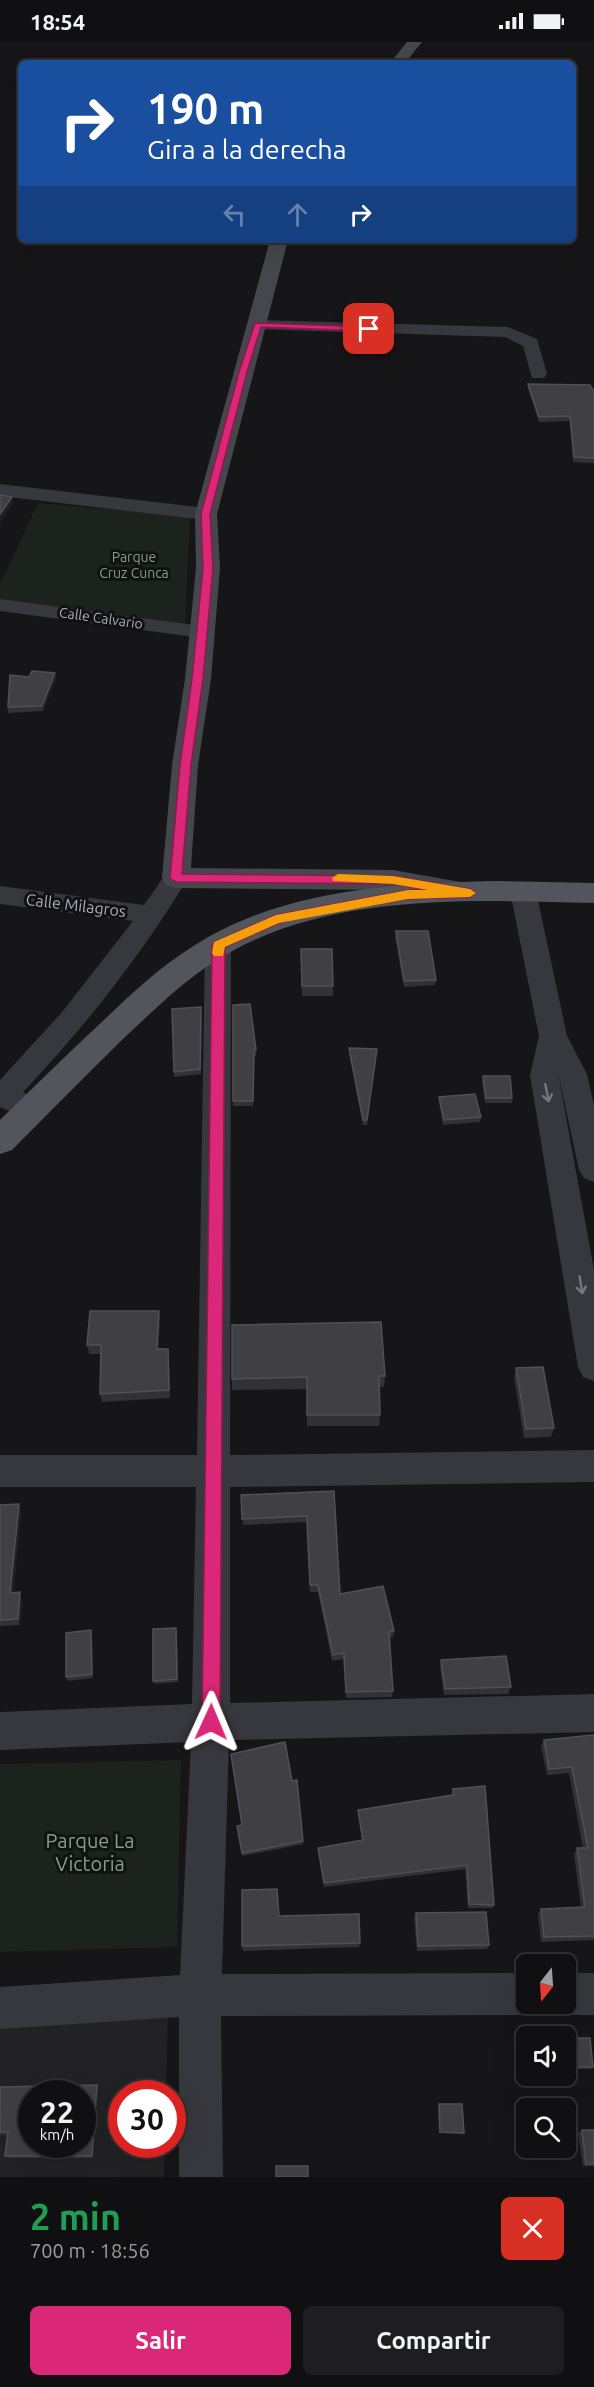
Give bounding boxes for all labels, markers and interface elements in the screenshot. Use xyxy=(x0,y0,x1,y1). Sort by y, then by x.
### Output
text: 18:54 xyxy=(30,9,85,34)
icon: right xyxy=(48,84,126,162)
text: 190 m xyxy=(147,85,264,132)
text: Gira a la derecha xyxy=(147,134,347,164)
icon: left xyxy=(218,198,251,231)
icon: ahead xyxy=(281,198,314,231)
icon: right xyxy=(344,198,377,231)
pin xyxy=(343,303,394,354)
icon: arrive xyxy=(352,312,385,345)
park label: Parque Cruz Cunca xyxy=(99,549,169,581)
street label: Calle Calvario xyxy=(58,604,144,632)
street label: Calle Milagros xyxy=(25,890,127,920)
one-way arrow xyxy=(542,1083,553,1103)
one-way arrow xyxy=(576,1275,587,1295)
position arrow xyxy=(179,1690,243,1754)
park label: Parque La Victoria xyxy=(46,1829,134,1875)
north arrow xyxy=(516,1954,576,2014)
map controls xyxy=(516,1954,576,2158)
button: sound xyxy=(516,2026,576,2086)
speed limit sign: 30 xyxy=(108,2080,186,2158)
text: 22 xyxy=(40,2095,74,2129)
button: search xyxy=(516,2098,576,2158)
text: km/h xyxy=(40,2126,74,2143)
text: 2 min xyxy=(30,2196,121,2237)
button: close xyxy=(501,2197,564,2260)
text: 700 m · 18:56 xyxy=(30,2239,150,2262)
button: Salir xyxy=(30,2306,291,2375)
button: Compartir xyxy=(303,2306,564,2375)

